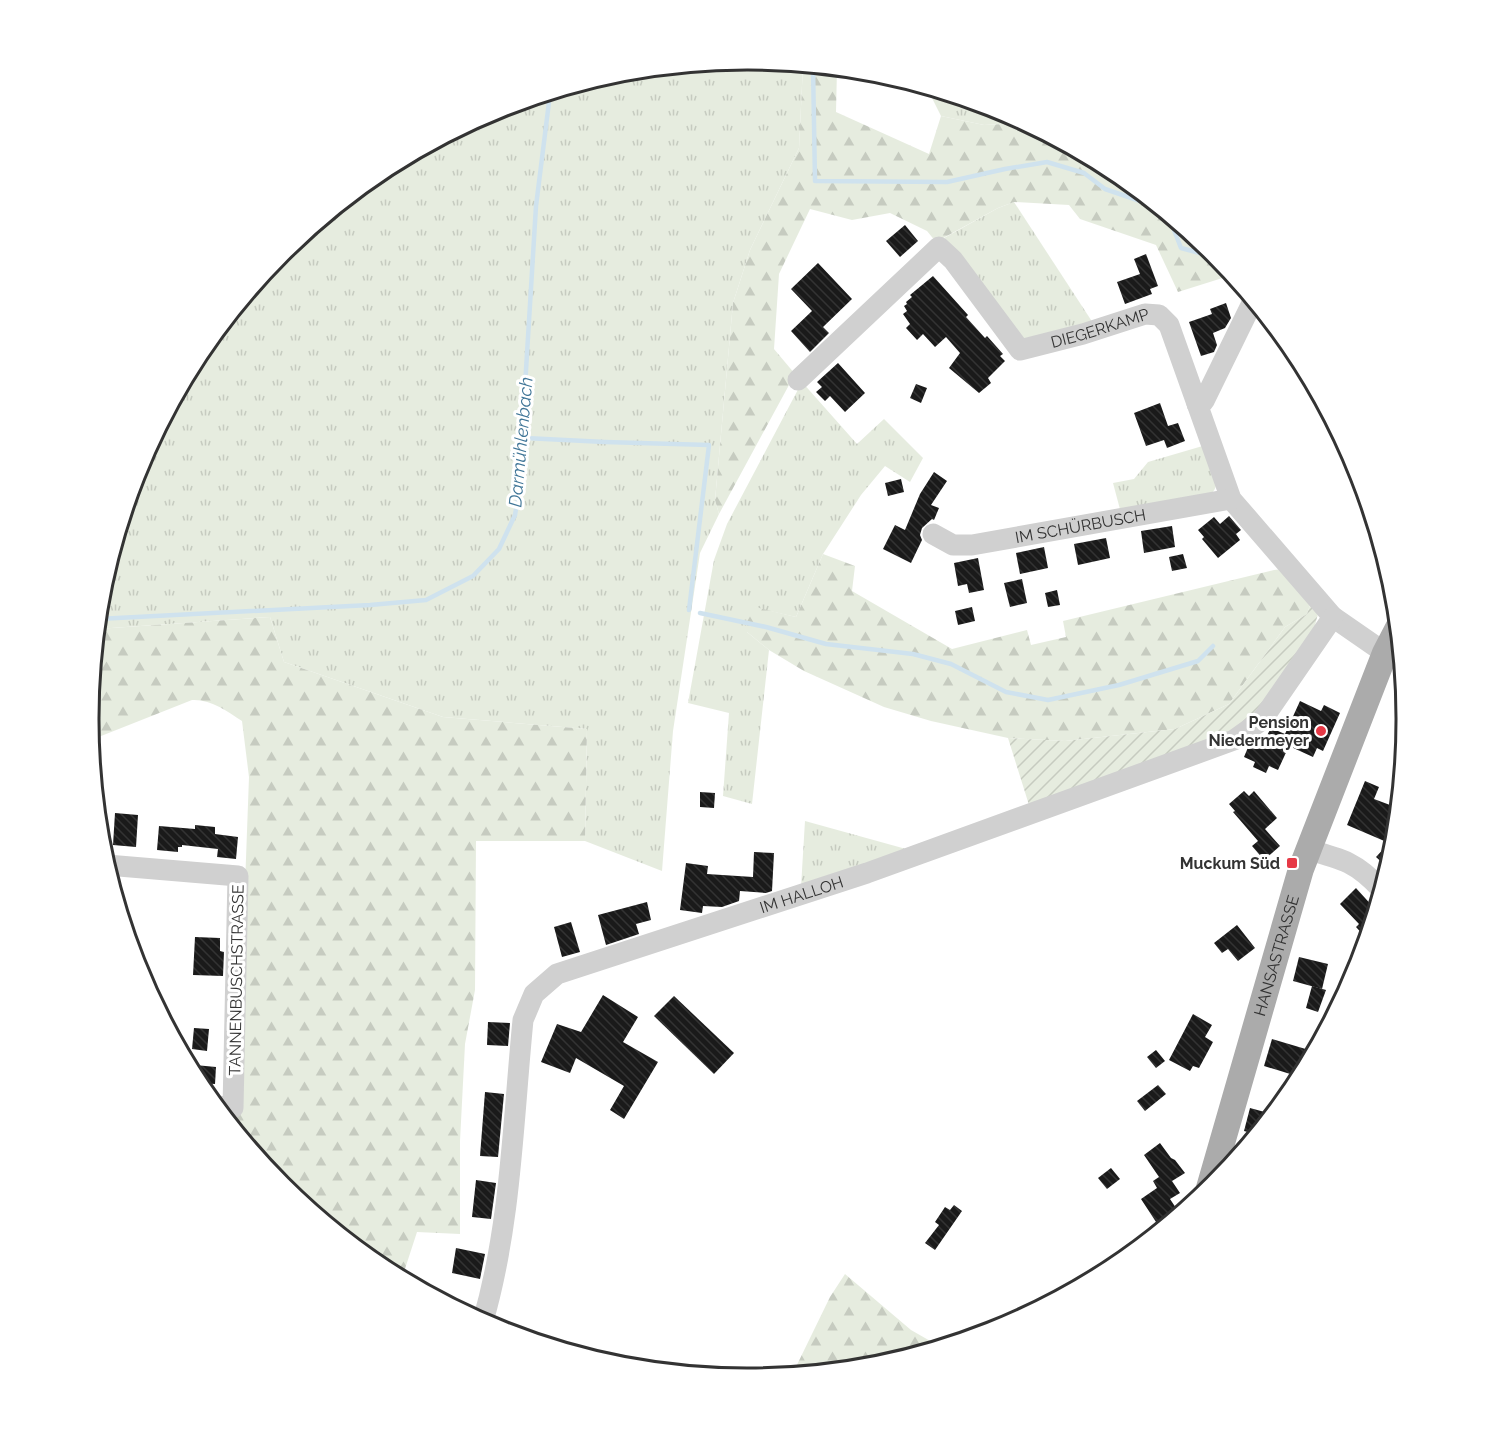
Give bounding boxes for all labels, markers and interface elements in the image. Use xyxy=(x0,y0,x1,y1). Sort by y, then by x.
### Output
street label: DIEGERKAMP xyxy=(1049,304,1152,352)
water label: Darmühlenbach xyxy=(504,376,537,508)
street label: IM SCHÜRBUSCH xyxy=(1014,505,1147,547)
place label: Pension Niedermeyer xyxy=(1209,713,1309,750)
marker: Pension Niedermeyer xyxy=(1314,724,1328,738)
place label: Muckum Süd xyxy=(1180,854,1280,873)
marker: Muckum Süd xyxy=(1285,856,1299,870)
street label: IM HALLOH xyxy=(757,872,846,917)
street label: TANNENBUSCHSTRASSE xyxy=(225,884,248,1076)
street label: HANSASTRASSE xyxy=(1250,893,1303,1018)

